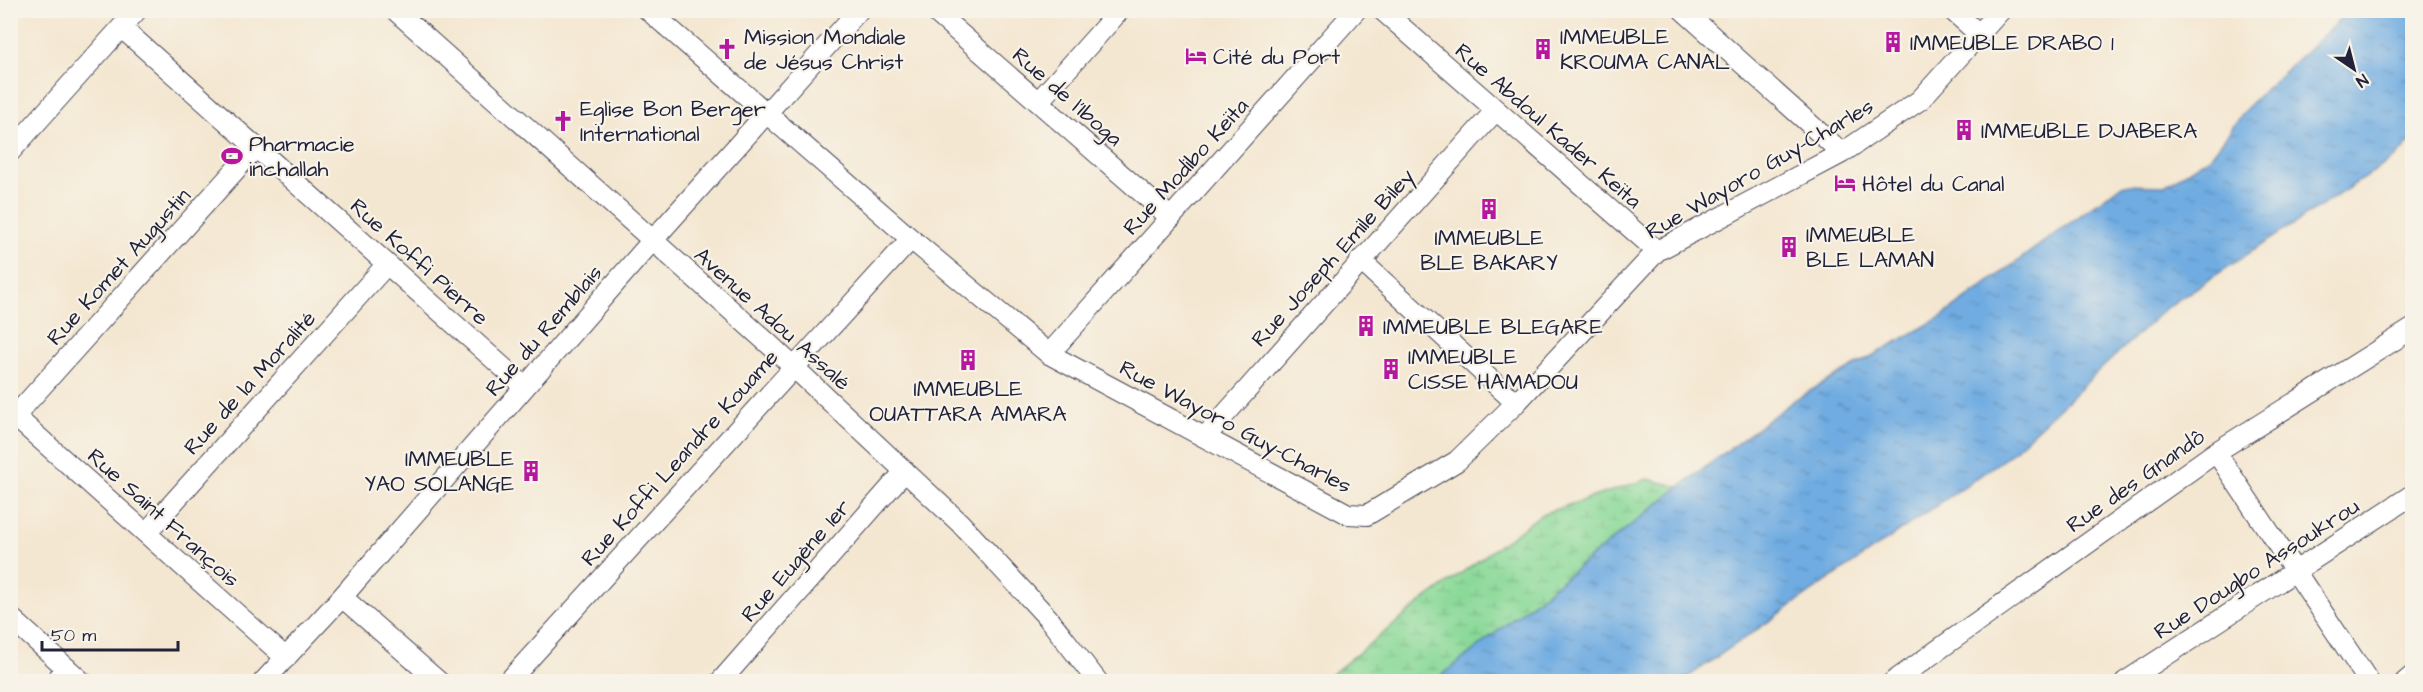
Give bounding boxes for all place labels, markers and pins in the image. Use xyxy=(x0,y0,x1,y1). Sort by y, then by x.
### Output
place label: Mission Mondiale de Jésus Christ xyxy=(744,22,906,78)
place label: IMMEUBLE KROUMA CANAL xyxy=(1560,22,1730,78)
place label: IMMEUBLE DRABO 1 xyxy=(1910,28,2114,59)
building icon: IMMEUBLE DRABO 1 xyxy=(1881,30,1905,54)
church icon: Mission Mondiale de Jésus Christ xyxy=(715,37,739,61)
building icon: IMMEUBLE KROUMA CANAL xyxy=(1531,37,1555,61)
place label: Cité du Port xyxy=(1213,42,1340,73)
hotel icon: Cité du Port xyxy=(1184,44,1208,68)
place label: Eglise Bon Berger International xyxy=(580,94,766,150)
church icon: Eglise Bon Berger International xyxy=(551,109,575,133)
place label: IMMEUBLE DJABERA xyxy=(1981,116,2197,147)
building icon: IMMEUBLE DJABERA xyxy=(1952,118,1976,142)
place label: Pharmacie inchallah xyxy=(249,129,355,185)
sports icon: Pharmacie inchallah xyxy=(220,144,244,168)
place label: Hôtel du Canal xyxy=(1862,169,2004,200)
hotel icon: Hôtel du Canal xyxy=(1833,171,1857,195)
building icon: IMMEUBLE BLE BAKARY xyxy=(1477,197,1501,221)
place label: IMMEUBLE BLE LAMAN xyxy=(1806,220,1934,276)
place label: IMMEUBLE BLE BAKARY xyxy=(1420,223,1558,279)
building icon: IMMEUBLE BLE LAMAN xyxy=(1777,235,1801,259)
place label: IMMEUBLE BLEGARE xyxy=(1383,312,1603,343)
building icon: IMMEUBLE BLEGARE xyxy=(1354,314,1378,338)
place label: IMMEUBLE CISSE HAMADOU xyxy=(1408,342,1578,398)
building icon: IMMEUBLE OUATTARA AMARA xyxy=(956,348,980,372)
building icon: IMMEUBLE CISSE HAMADOU xyxy=(1379,357,1403,381)
place label: IMMEUBLE OUATTARA AMARA xyxy=(869,374,1067,430)
place label: IMMEUBLE YAO SOLANGE xyxy=(364,444,514,500)
building icon: IMMEUBLE YAO SOLANGE xyxy=(519,459,543,483)

